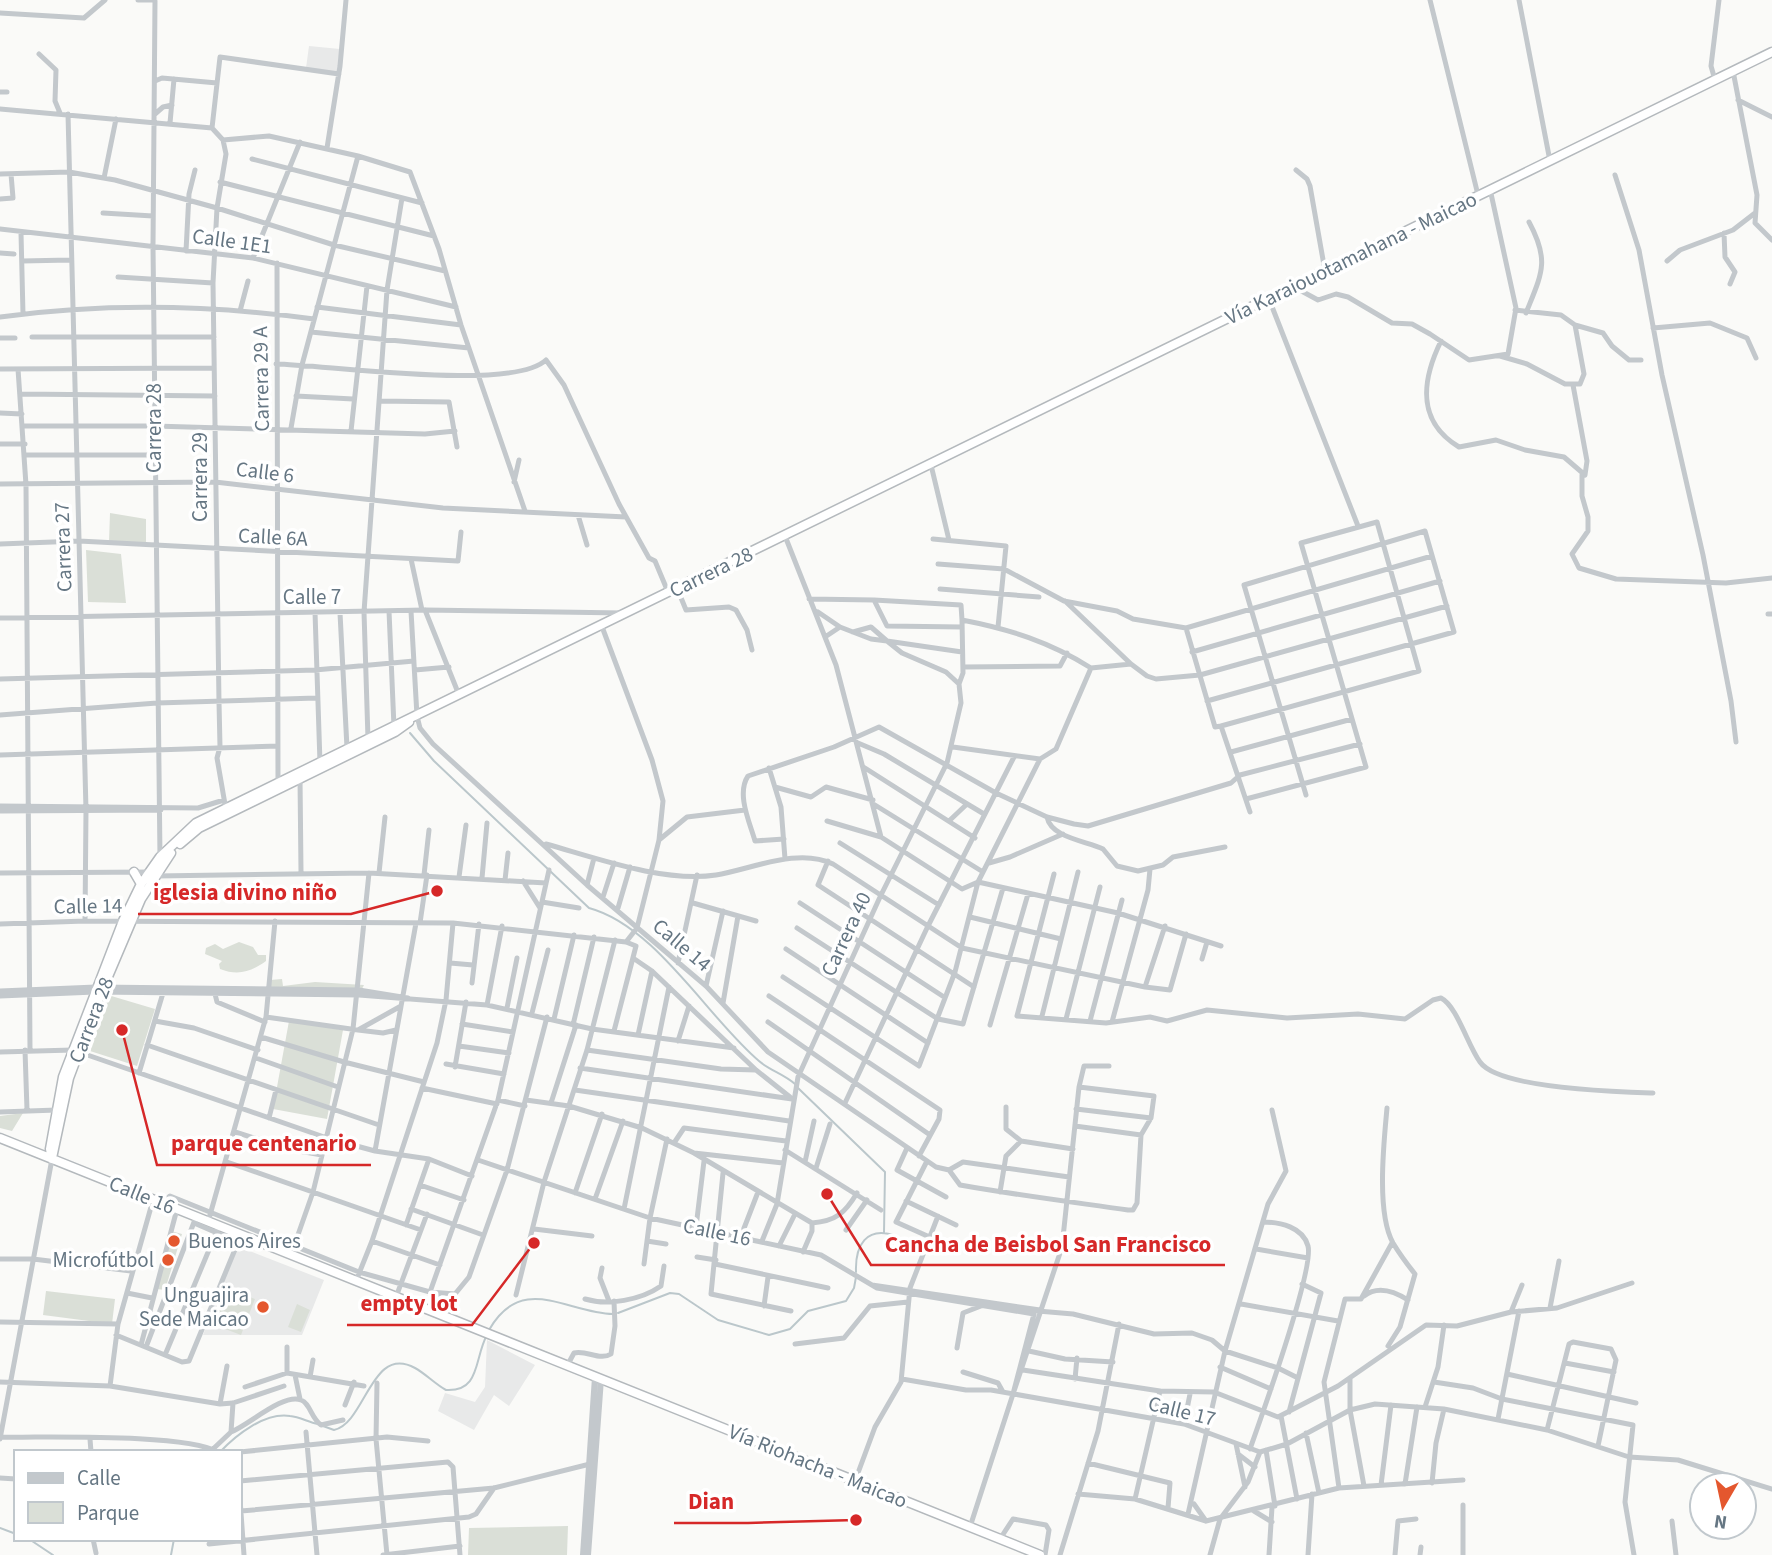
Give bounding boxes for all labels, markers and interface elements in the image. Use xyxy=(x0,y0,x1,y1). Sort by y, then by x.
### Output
street label: Vía Karaiouotamahana - Maicao xyxy=(1220,184,1482,332)
street label: Calle 1E1 xyxy=(190,221,274,261)
street label: Carrera 29 A xyxy=(245,325,277,432)
street label: Carrera 28 xyxy=(139,383,169,473)
street label: Carrera 29 xyxy=(185,432,215,522)
street label: Calle 6 xyxy=(234,454,296,490)
street label: Carrera 27 xyxy=(46,502,80,592)
street label: Calle 6A xyxy=(237,520,309,554)
street label: Carrera 28 xyxy=(664,539,758,605)
street label: Calle 7 xyxy=(283,582,341,612)
callout: iglesia divino niño xyxy=(138,870,351,914)
text: iglesia divino niño xyxy=(153,876,337,909)
street label: Carrera 40 xyxy=(813,887,879,981)
street label: Calle 14 xyxy=(53,890,123,922)
street label: Calle 14 xyxy=(646,911,718,979)
street label: Carrera 28 xyxy=(61,973,121,1067)
callout: parque centenario xyxy=(157,1121,371,1165)
text: parque centenario xyxy=(171,1127,357,1160)
street label: Calle 16 xyxy=(104,1168,180,1222)
street label: Calle 16 xyxy=(680,1210,754,1254)
callout: Cancha de Beisbol San Francisco xyxy=(871,1221,1225,1265)
place label: Buenos Aires xyxy=(188,1226,301,1256)
text: Cancha de Beisbol San Francisco xyxy=(885,1228,1211,1261)
marker: Buenos Aires xyxy=(166,1233,182,1249)
place label: Microfútbol xyxy=(53,1245,154,1275)
marker: Microfútbol xyxy=(160,1252,176,1268)
place label: Unguajira Sede Maicao xyxy=(139,1280,249,1334)
callout: empty lot xyxy=(347,1281,472,1325)
text: empty lot xyxy=(360,1287,458,1320)
marker: Unguajira Sede Maicao xyxy=(255,1299,271,1315)
street label: Calle 17 xyxy=(1145,1388,1219,1434)
street label: Vía Riohacha - Maicao xyxy=(724,1416,912,1516)
legend xyxy=(14,1450,242,1541)
text: Calle xyxy=(77,1463,121,1493)
north arrow xyxy=(1688,1471,1758,1541)
callout: Dian xyxy=(674,1479,748,1523)
text: Dian xyxy=(688,1485,734,1518)
text: Parque xyxy=(77,1498,139,1528)
text: N xyxy=(1712,1507,1729,1536)

